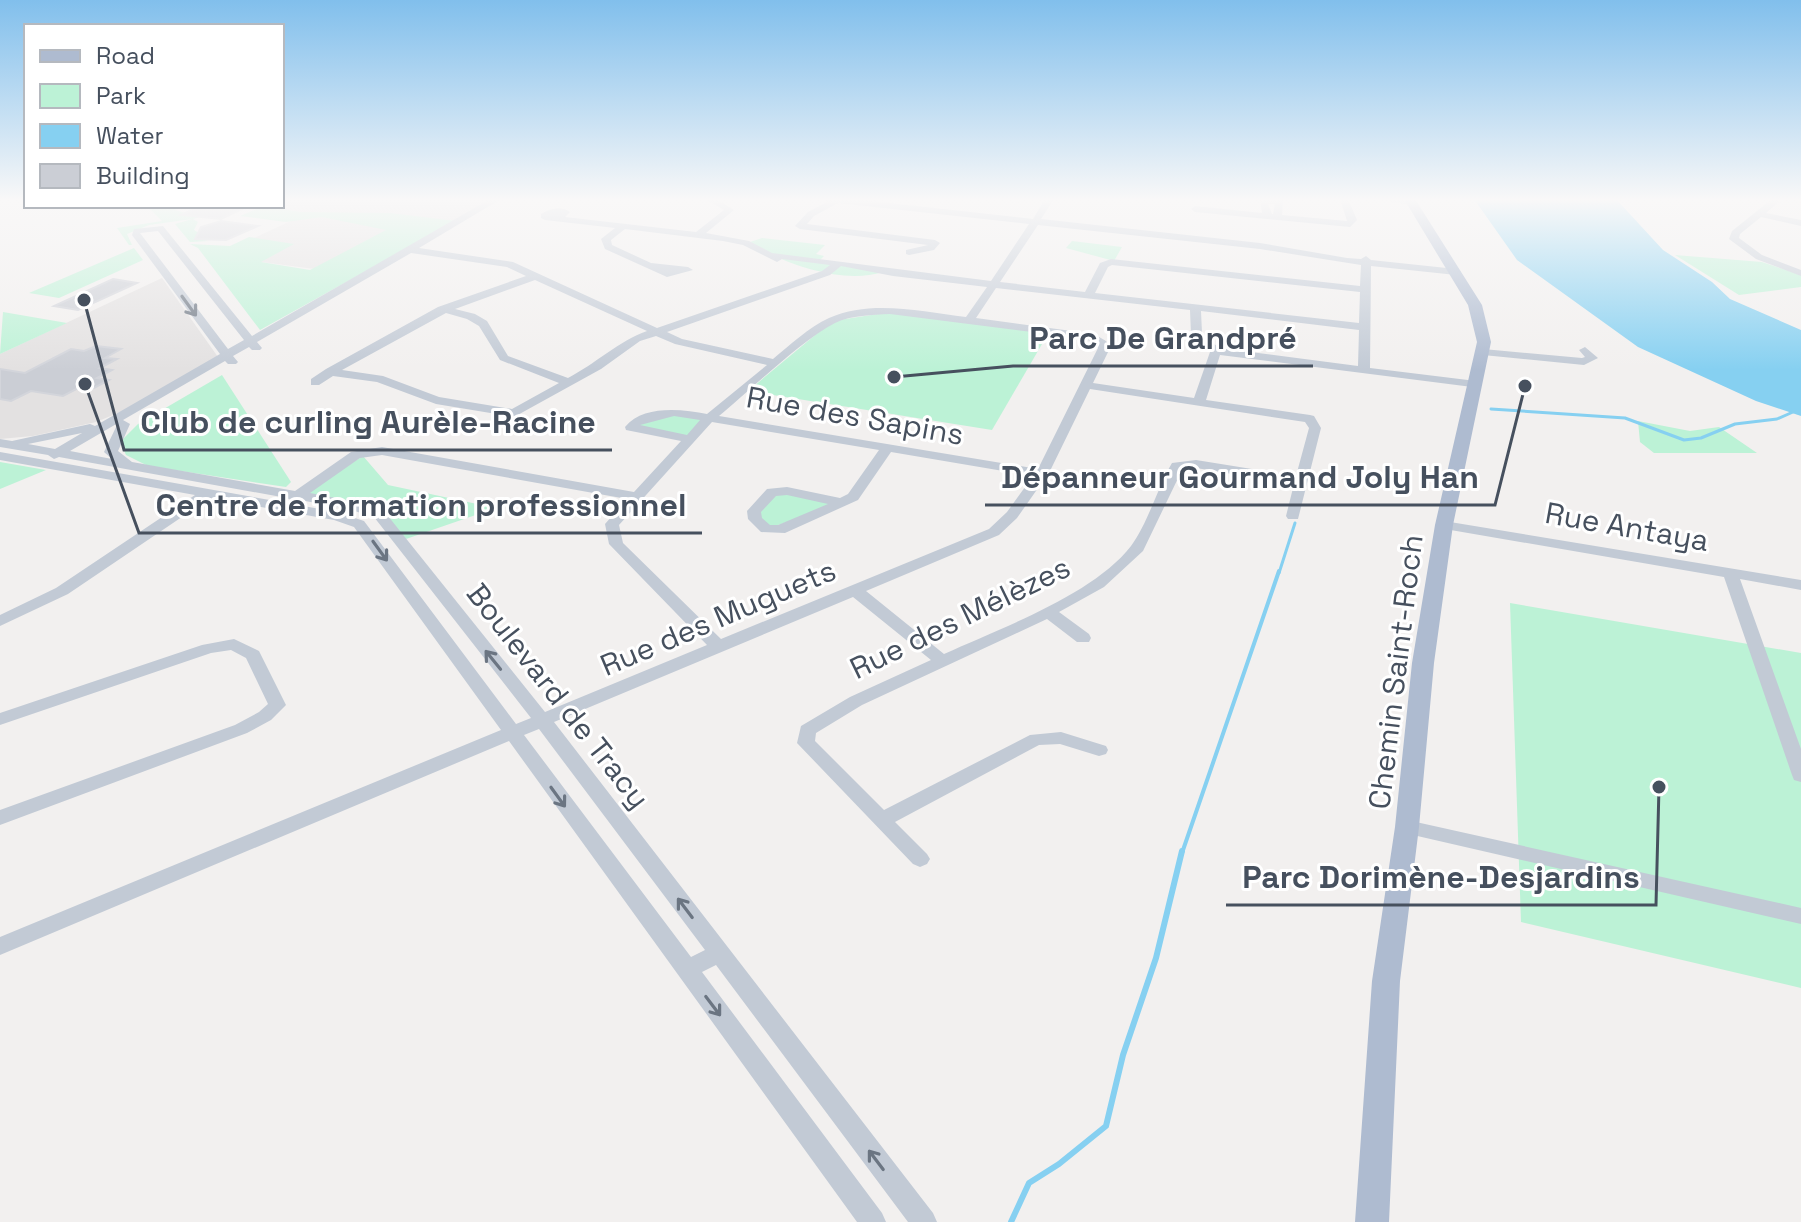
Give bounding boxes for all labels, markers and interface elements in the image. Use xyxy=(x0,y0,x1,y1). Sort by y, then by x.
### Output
legend xyxy=(24,24,284,208)
text: Road xyxy=(96,40,155,71)
text: Park xyxy=(96,80,146,111)
text: Water xyxy=(96,120,164,151)
text: Building xyxy=(96,160,190,191)
one-way arrow xyxy=(181,295,198,316)
callout: Parc De Grandpré xyxy=(1013,310,1313,366)
text: Parc De Grandpré xyxy=(1029,318,1297,358)
street label: Rue des Sapins xyxy=(743,377,967,454)
callout: Club de curling Aurèle-Racine xyxy=(124,394,612,450)
text: Club de curling Aurèle-Racine xyxy=(140,402,596,442)
callout: Dépanneur Gourmand Joly Han xyxy=(985,449,1495,505)
text: Dépanneur Gourmand Joly Han xyxy=(1001,457,1479,497)
callout: Centre de formation professionnel xyxy=(139,477,702,533)
text: Centre de formation professionnel xyxy=(155,485,687,525)
street label: Rue Antaya xyxy=(1542,493,1712,560)
street label: Chemin Saint-Roch xyxy=(1359,532,1432,811)
one-way arrow xyxy=(372,539,388,561)
street label: Rue des Mélèzes xyxy=(843,547,1076,688)
street label: Rue des Muguets xyxy=(594,550,841,685)
street label: Boulevard de Tracy xyxy=(458,575,659,816)
one-way arrow xyxy=(484,651,502,671)
one-way arrow xyxy=(549,786,566,807)
callout: Parc Dorimène-Desjardins xyxy=(1226,849,1656,905)
text: Parc Dorimène-Desjardins xyxy=(1242,857,1640,897)
one-way arrow xyxy=(677,898,694,920)
one-way arrow xyxy=(704,995,721,1016)
one-way arrow xyxy=(868,1150,885,1171)

